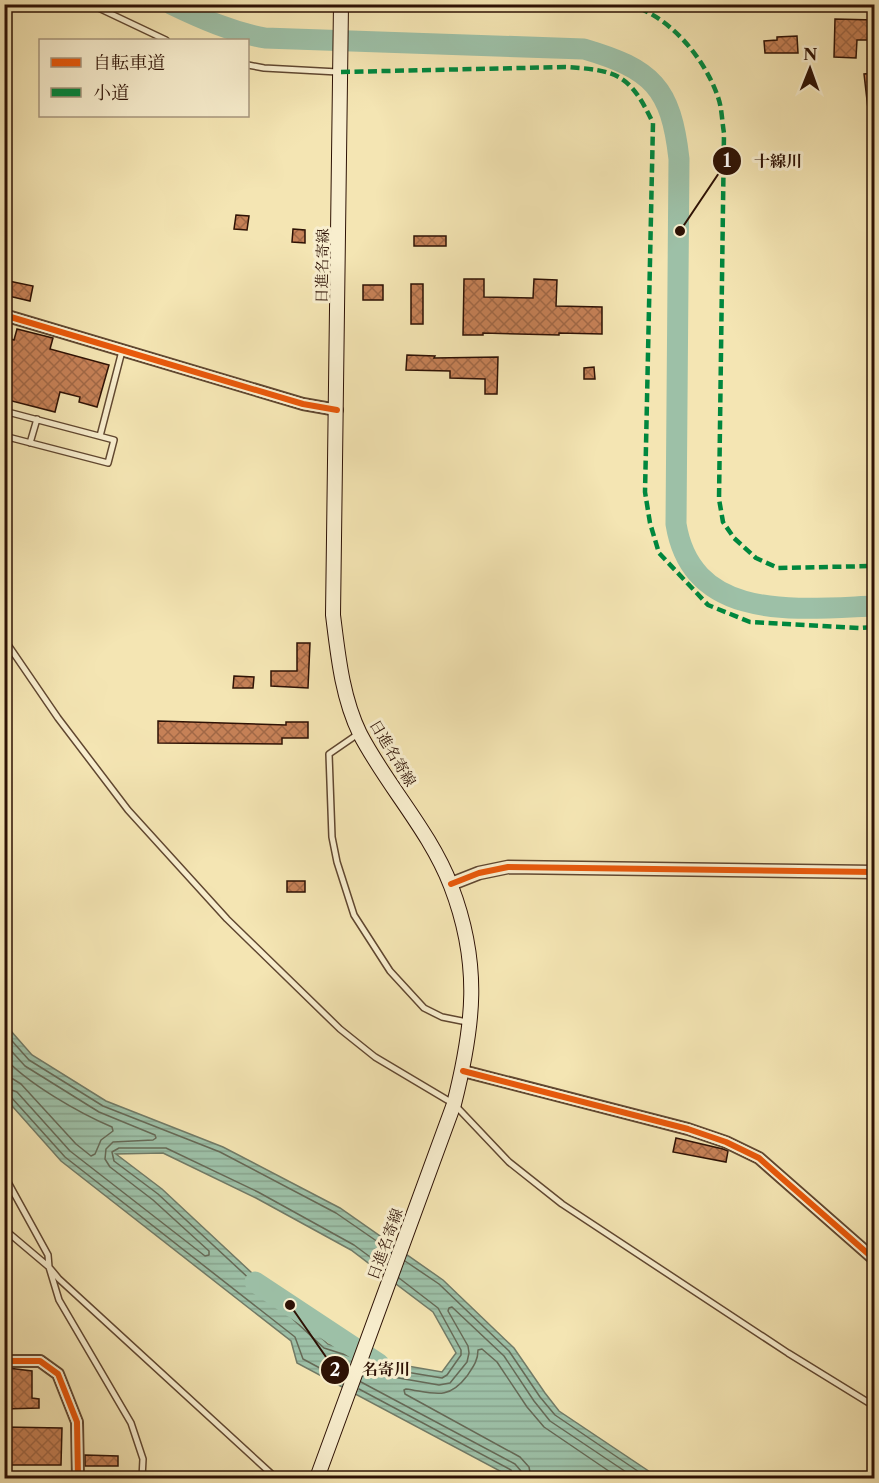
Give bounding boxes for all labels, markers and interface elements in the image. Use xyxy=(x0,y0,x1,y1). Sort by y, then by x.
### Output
legend xyxy=(39,39,249,117)
north arrow xyxy=(780,39,840,99)
text: N xyxy=(803,44,817,64)
text: 自転車道 xyxy=(93,52,165,74)
text: 小道 xyxy=(93,82,129,104)
callout: 十線川 xyxy=(712,144,814,178)
text: 1 xyxy=(723,150,731,172)
text: 十線川 xyxy=(754,151,802,171)
street label: 日進名寄線 xyxy=(312,228,332,304)
street label: 日進名寄線 xyxy=(366,716,420,790)
street label: 日進名寄線 xyxy=(363,1206,407,1282)
callout: 名寄川 xyxy=(320,1353,422,1387)
text: 2 xyxy=(330,1359,340,1381)
text: 名寄川 xyxy=(362,1359,410,1379)

